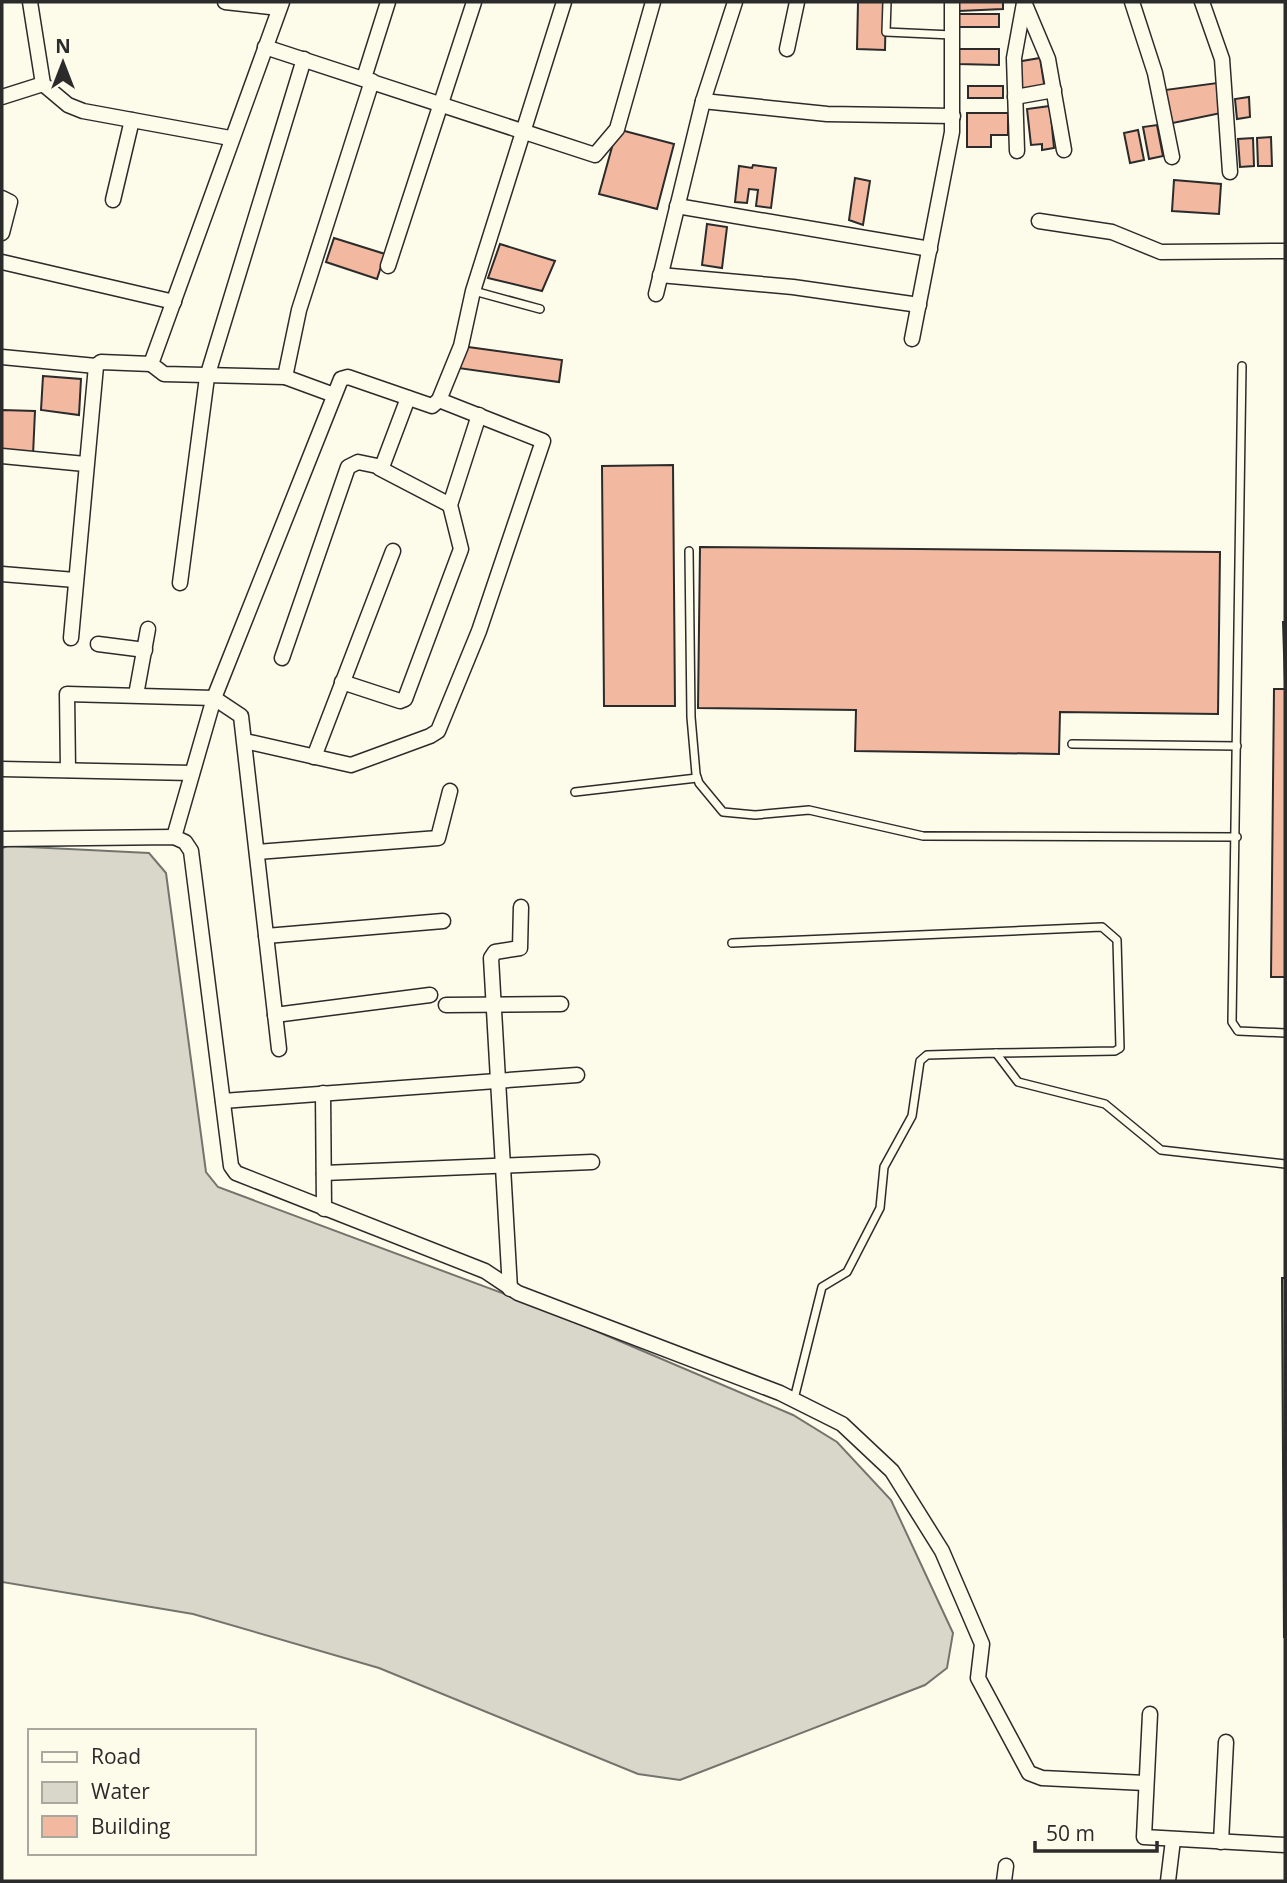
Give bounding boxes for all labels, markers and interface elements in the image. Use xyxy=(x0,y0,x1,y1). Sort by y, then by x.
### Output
north arrow xyxy=(28,28,98,98)
text: N xyxy=(55,33,71,59)
legend xyxy=(28,1729,256,1855)
text: Road xyxy=(91,1742,141,1770)
text: Water xyxy=(91,1777,150,1805)
scale bar xyxy=(1035,1810,1158,1854)
text: Building xyxy=(91,1812,170,1840)
text: 50 m xyxy=(1046,1819,1095,1847)

